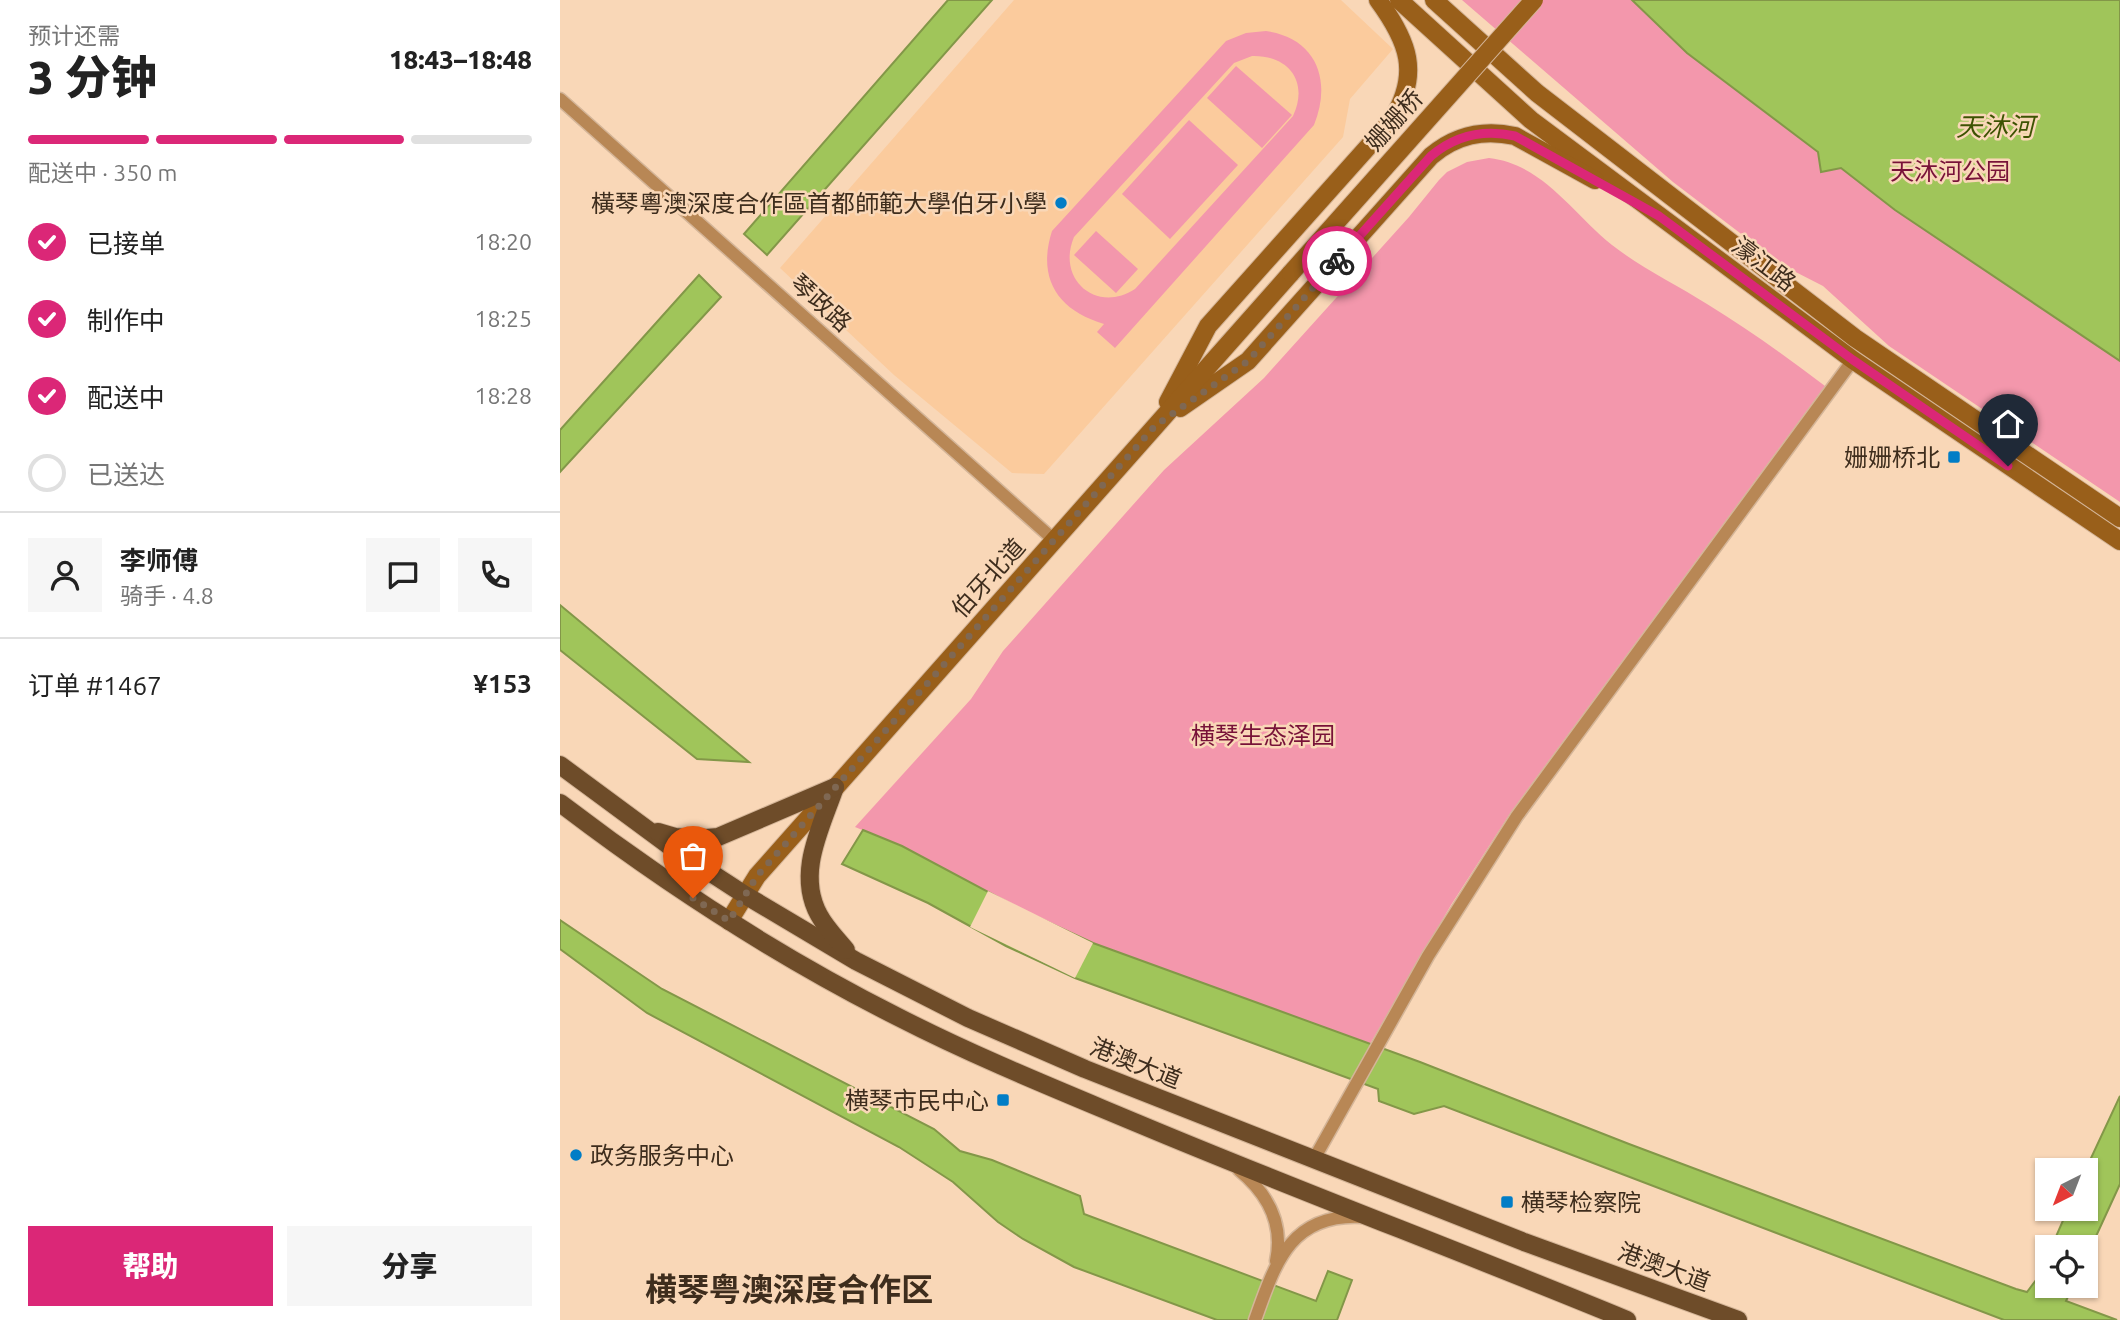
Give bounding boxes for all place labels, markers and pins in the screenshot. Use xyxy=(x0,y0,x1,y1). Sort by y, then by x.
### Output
place label: 橫琴粵澳深度合作區首都師範大學伯牙小學 xyxy=(591,190,1047,217)
marker: 橫琴粵澳深度合作區首都師範大學伯牙小學 xyxy=(1053,195,1069,211)
pin xyxy=(1978,394,2038,466)
place label: 姗姗桥北 xyxy=(1844,444,1940,471)
marker: 姗姗桥北 xyxy=(1946,449,1962,465)
pin xyxy=(663,826,723,898)
place label: 横琴市民中心 xyxy=(845,1087,989,1114)
marker: 横琴市民中心 xyxy=(995,1092,1011,1108)
place label: 政务服务中心 xyxy=(590,1142,734,1169)
marker: 政务服务中心 xyxy=(568,1147,584,1163)
place label: 横琴检察院 xyxy=(1521,1189,1641,1216)
marker: 横琴检察院 xyxy=(1499,1194,1515,1210)

